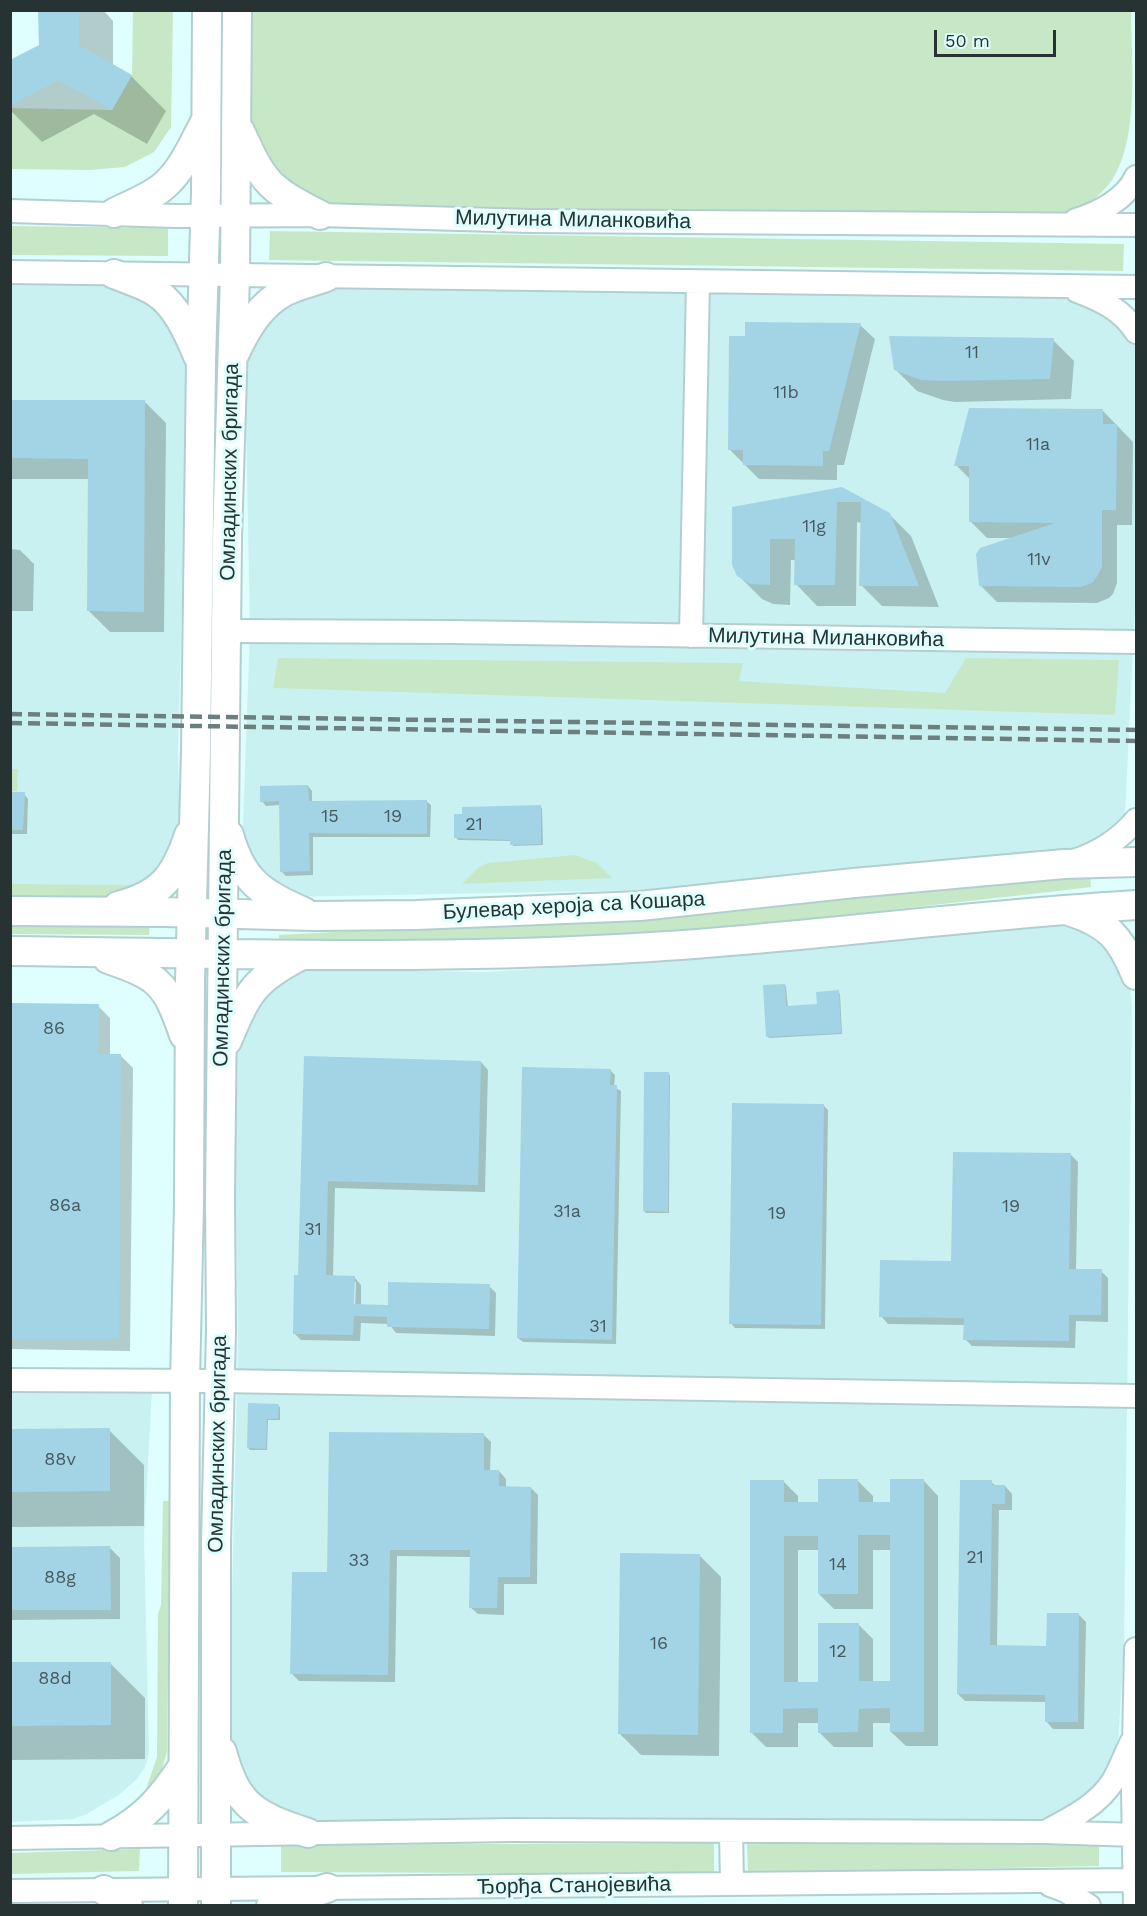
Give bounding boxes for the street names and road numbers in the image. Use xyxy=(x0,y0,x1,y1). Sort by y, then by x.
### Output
street label: Милутина Миланковића xyxy=(455,205,691,235)
street label: Омладинских бригада xyxy=(216,363,244,581)
street label: Милутина Миланковића xyxy=(708,623,944,653)
street label: Омладинских бригада xyxy=(209,849,237,1067)
street label: Булевар хероја са Кошара xyxy=(442,887,706,925)
street label: Омладинских бригада xyxy=(204,1335,232,1553)
street label: Ђорђа Станојевића xyxy=(477,1872,671,1900)

